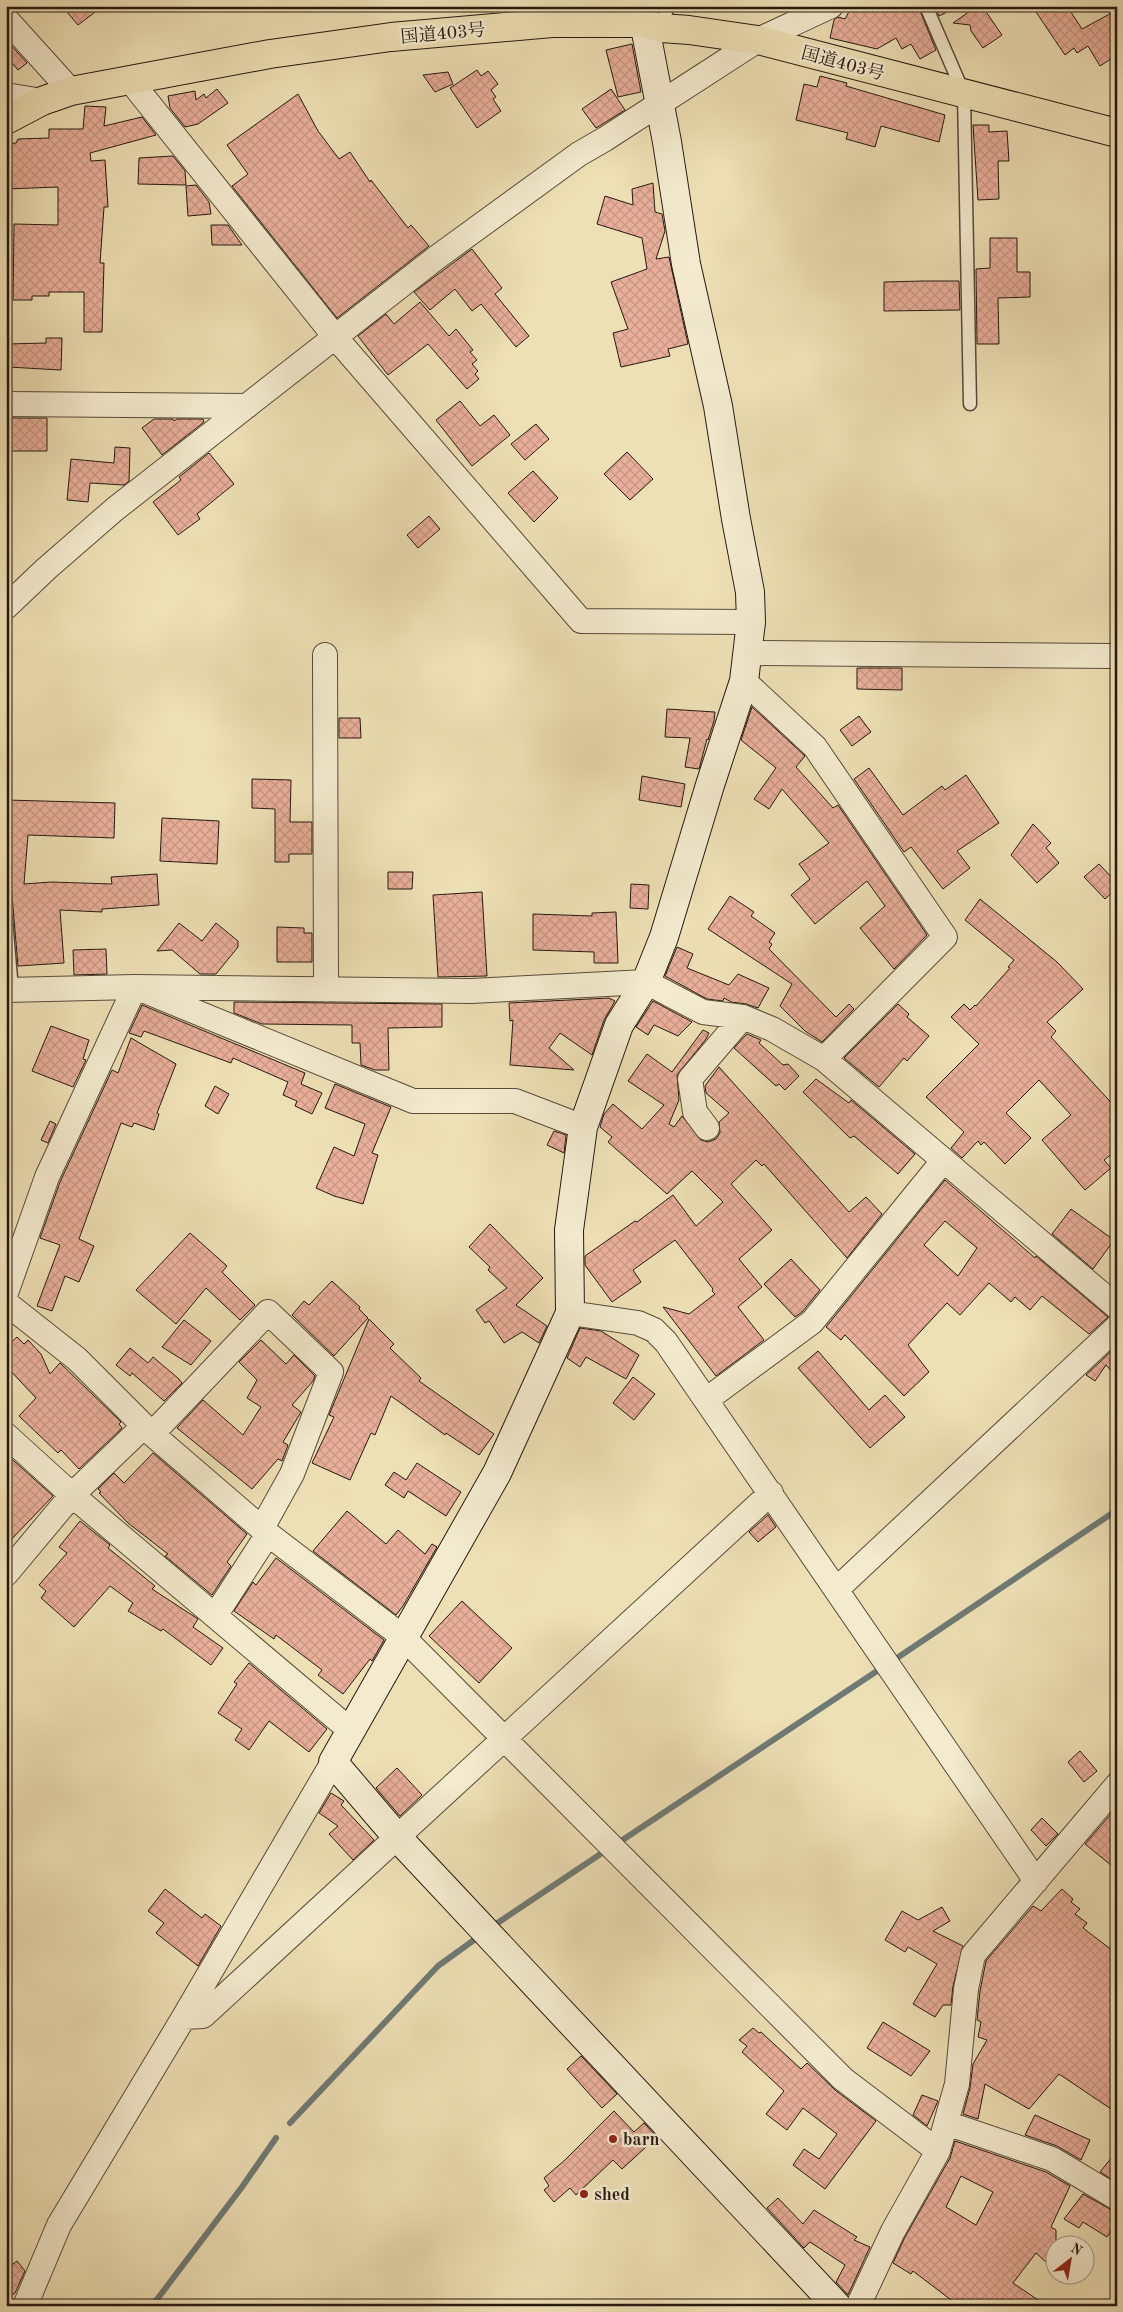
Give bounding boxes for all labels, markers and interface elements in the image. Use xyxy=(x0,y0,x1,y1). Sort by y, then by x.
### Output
street label: 国道403号 xyxy=(400,19,486,47)
street label: 国道403号 xyxy=(799,42,887,84)
place label: barn xyxy=(623,2131,659,2149)
marker: barn xyxy=(607,2133,619,2145)
place label: shed xyxy=(594,2186,630,2204)
marker: shed xyxy=(578,2188,590,2200)
north arrow xyxy=(1046,2234,1096,2284)
text: N xyxy=(1068,2241,1085,2259)

